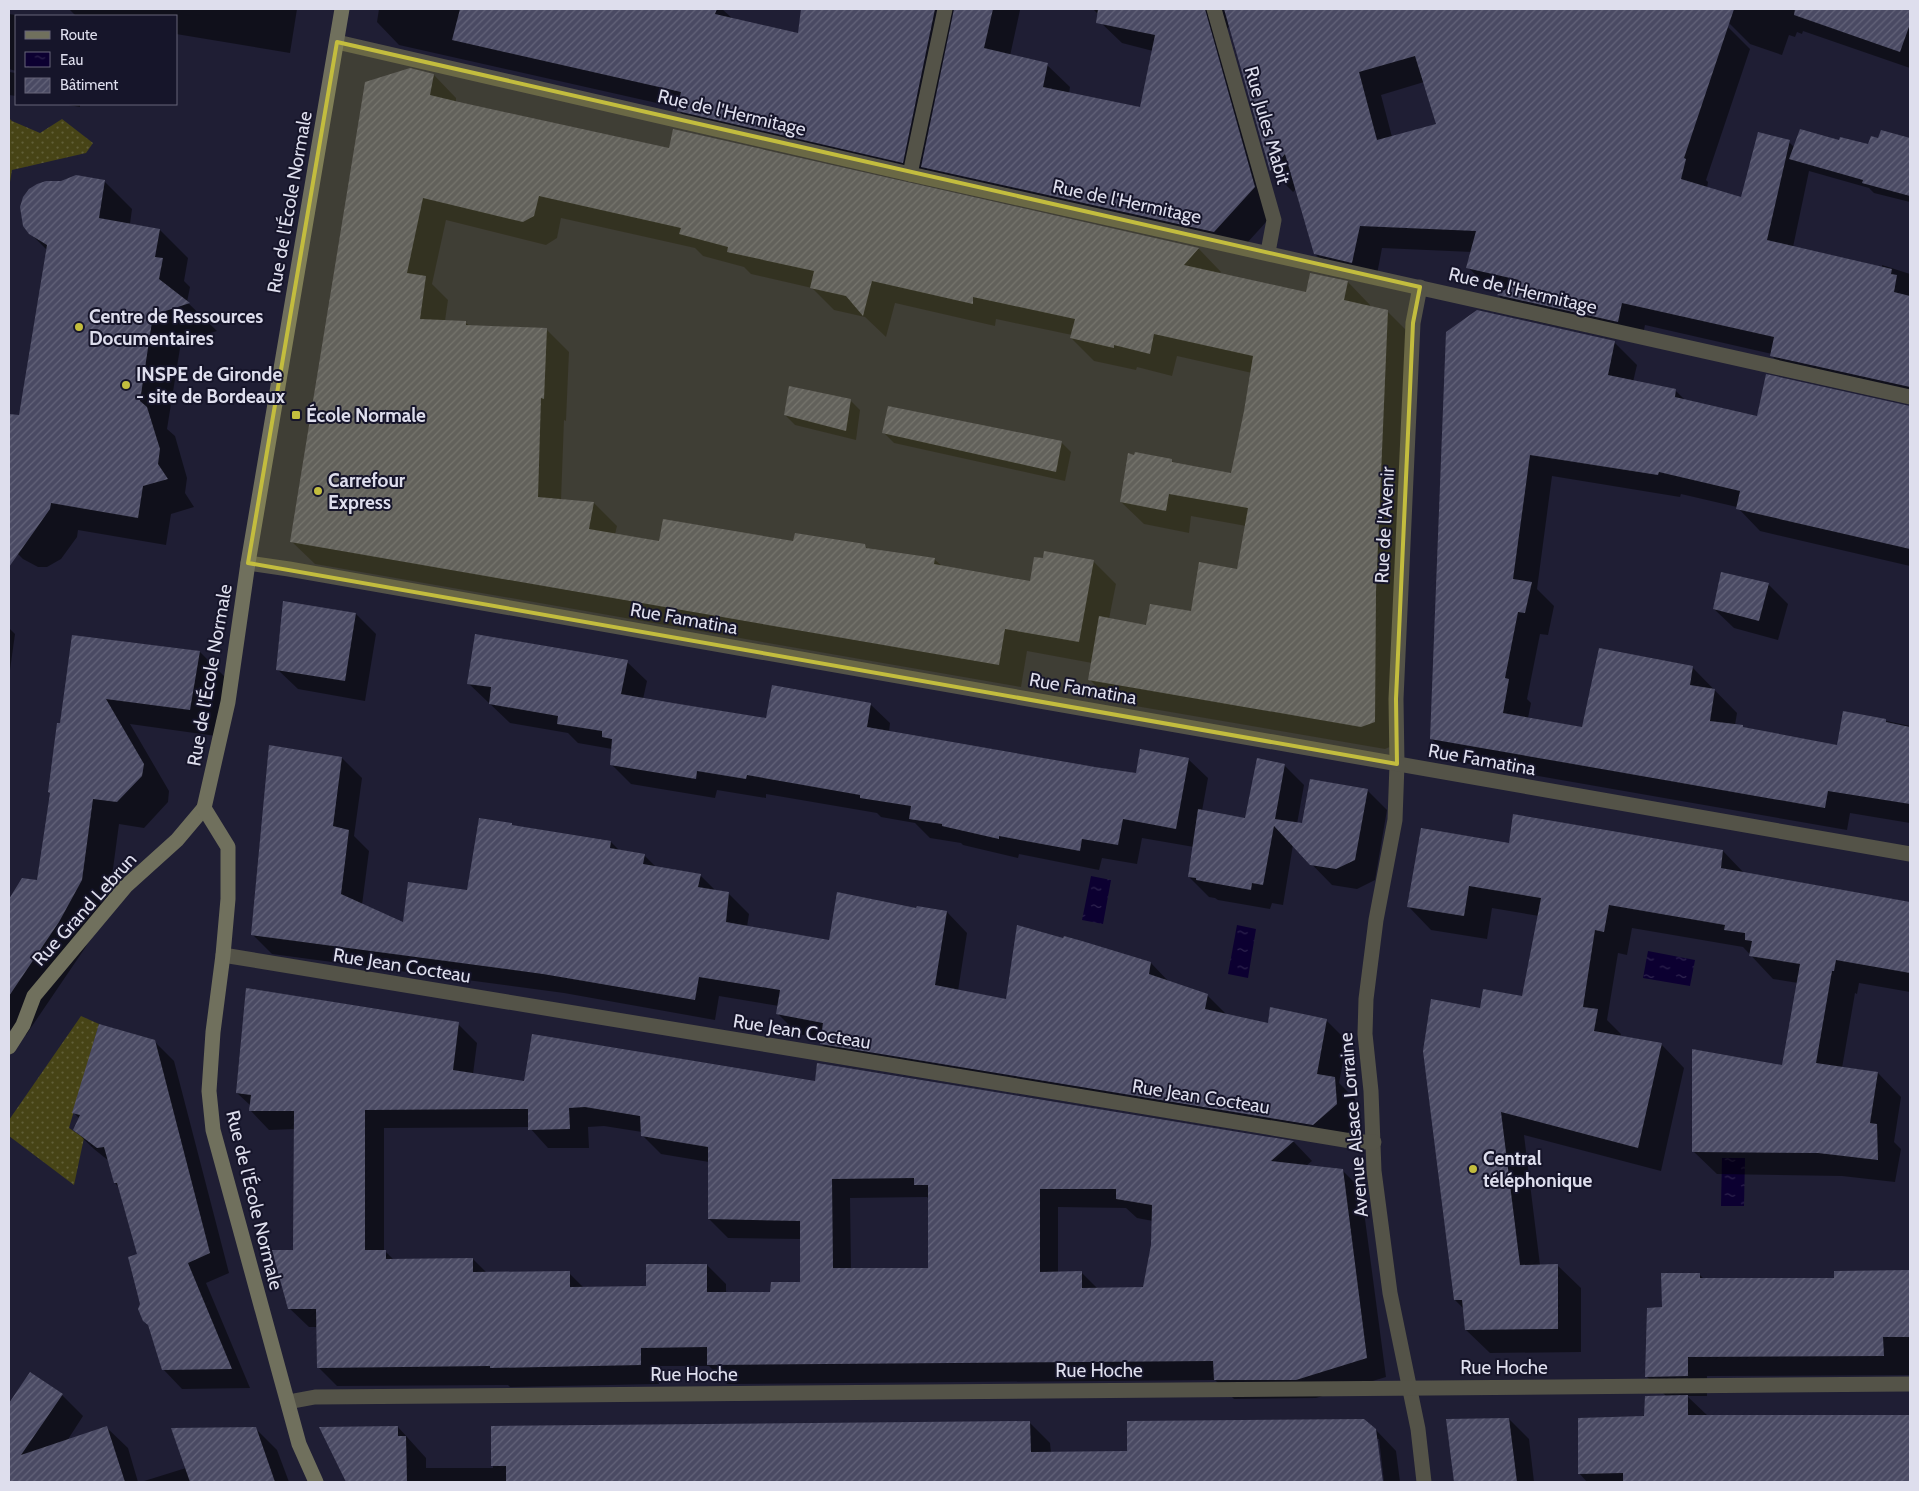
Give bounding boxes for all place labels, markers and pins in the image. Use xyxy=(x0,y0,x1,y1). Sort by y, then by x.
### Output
place label: Centre de Ressources Documentaires xyxy=(89,305,263,350)
marker: Centre de Ressources Documentaires xyxy=(73,321,85,333)
place label: INSPE de Gironde - site de Bordeaux xyxy=(136,363,286,408)
marker: INSPE de Gironde - site de Bordeaux xyxy=(120,379,132,391)
place label: École Normale xyxy=(306,403,426,427)
marker: École Normale xyxy=(290,409,302,421)
place label: Carrefour Express xyxy=(328,469,406,514)
marker: Carrefour Express xyxy=(312,485,324,497)
place label: Central téléphonique xyxy=(1483,1147,1593,1192)
marker: Central téléphonique xyxy=(1467,1163,1479,1175)

